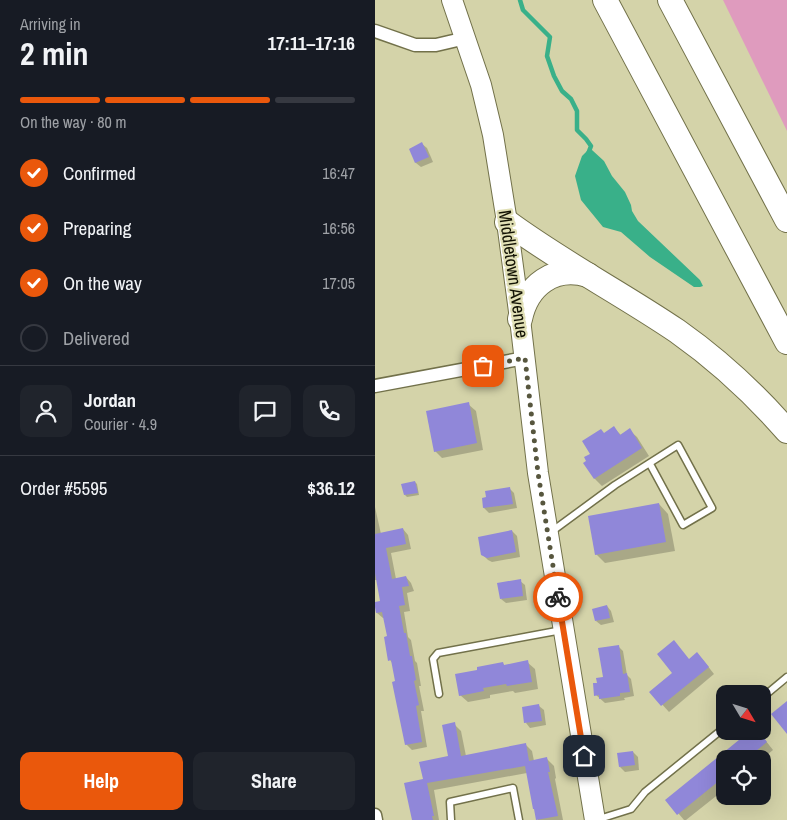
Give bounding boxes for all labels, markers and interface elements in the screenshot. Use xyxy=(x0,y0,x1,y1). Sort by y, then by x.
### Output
text: Arriving in xyxy=(20,13,81,35)
text: 17:11–17:16 xyxy=(268,30,355,56)
text: 2 min xyxy=(20,32,89,75)
text: On the way · 80 m xyxy=(20,111,126,133)
icon: check xyxy=(20,159,48,187)
text: Confirmed xyxy=(63,160,136,186)
text: 16:47 xyxy=(322,162,355,184)
street label: Middletown Avenue xyxy=(493,209,535,339)
icon: check xyxy=(20,214,48,242)
text: Preparing xyxy=(63,215,131,241)
text: 16:56 xyxy=(322,217,355,239)
icon: check xyxy=(20,269,48,297)
text: On the way xyxy=(63,270,142,296)
text: 17:05 xyxy=(322,272,355,294)
text: Delivered xyxy=(63,325,130,351)
pin xyxy=(462,345,504,387)
icon: bag xyxy=(469,352,497,380)
button: person xyxy=(20,385,72,437)
button: chat xyxy=(239,385,291,437)
button: phone xyxy=(303,385,355,437)
text: Jordan xyxy=(84,387,136,413)
text: Courier · 4.9 xyxy=(84,413,157,435)
text: Order #5595 xyxy=(20,475,107,501)
text: $36.12 xyxy=(307,475,355,501)
courier xyxy=(533,572,583,622)
icon: bike xyxy=(544,583,572,611)
north arrow xyxy=(716,685,771,740)
map controls xyxy=(716,685,771,805)
pin xyxy=(563,735,605,777)
icon: home xyxy=(570,742,598,770)
button: locate xyxy=(716,750,771,805)
button: Help xyxy=(20,752,183,810)
button: Share xyxy=(193,752,355,810)

